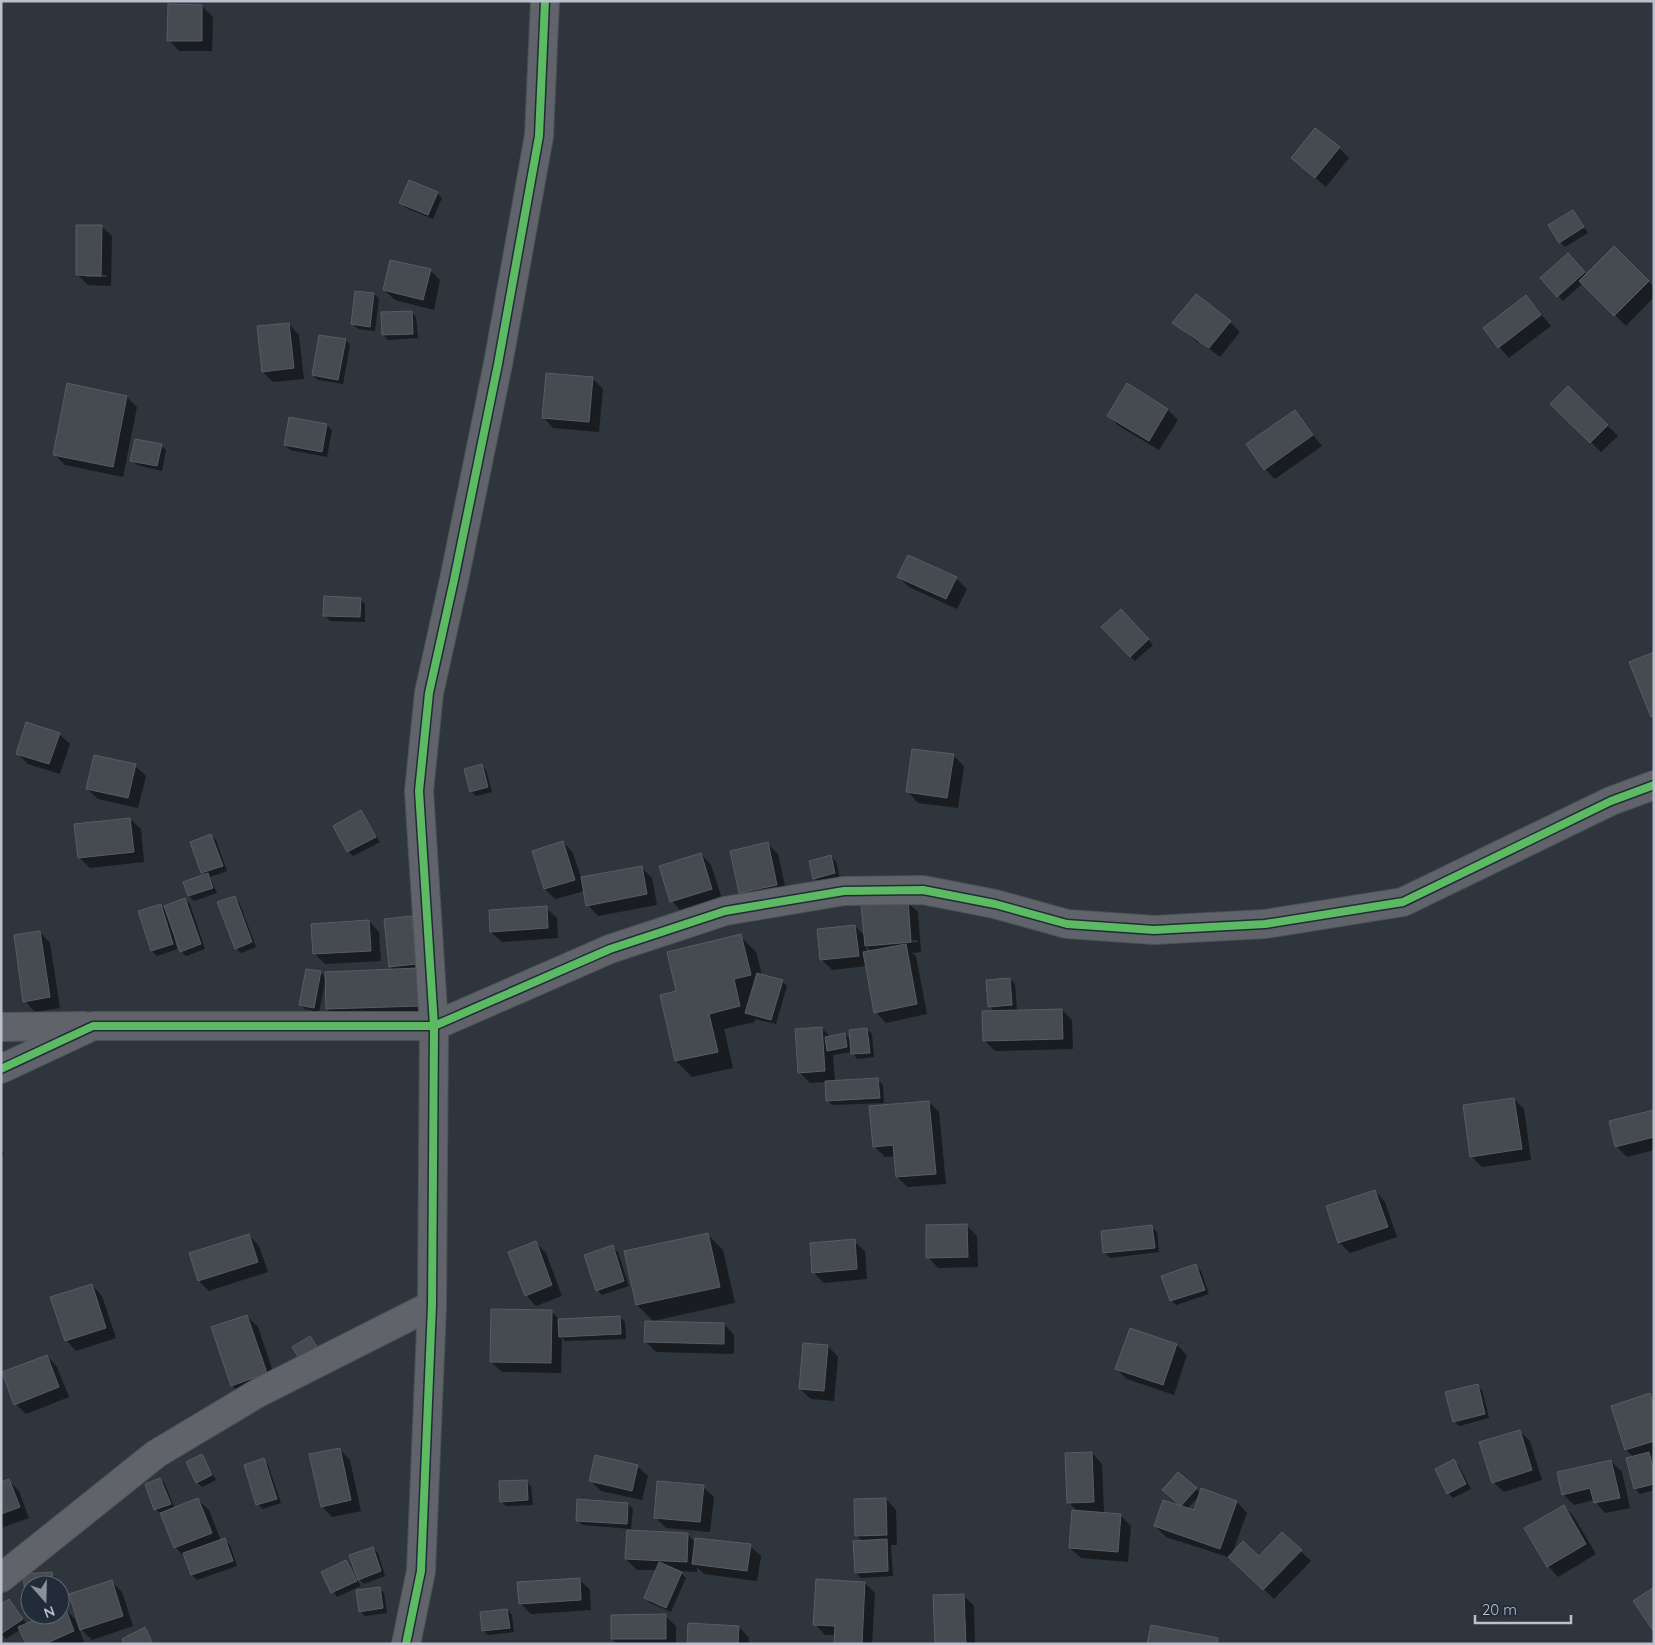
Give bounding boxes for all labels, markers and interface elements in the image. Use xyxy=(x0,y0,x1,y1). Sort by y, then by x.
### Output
north arrow xyxy=(20,1575,70,1625)
scale bar xyxy=(1475,1592,1571,1624)
text: 20 m xyxy=(1482,1600,1517,1619)
text: N xyxy=(42,1602,57,1622)

